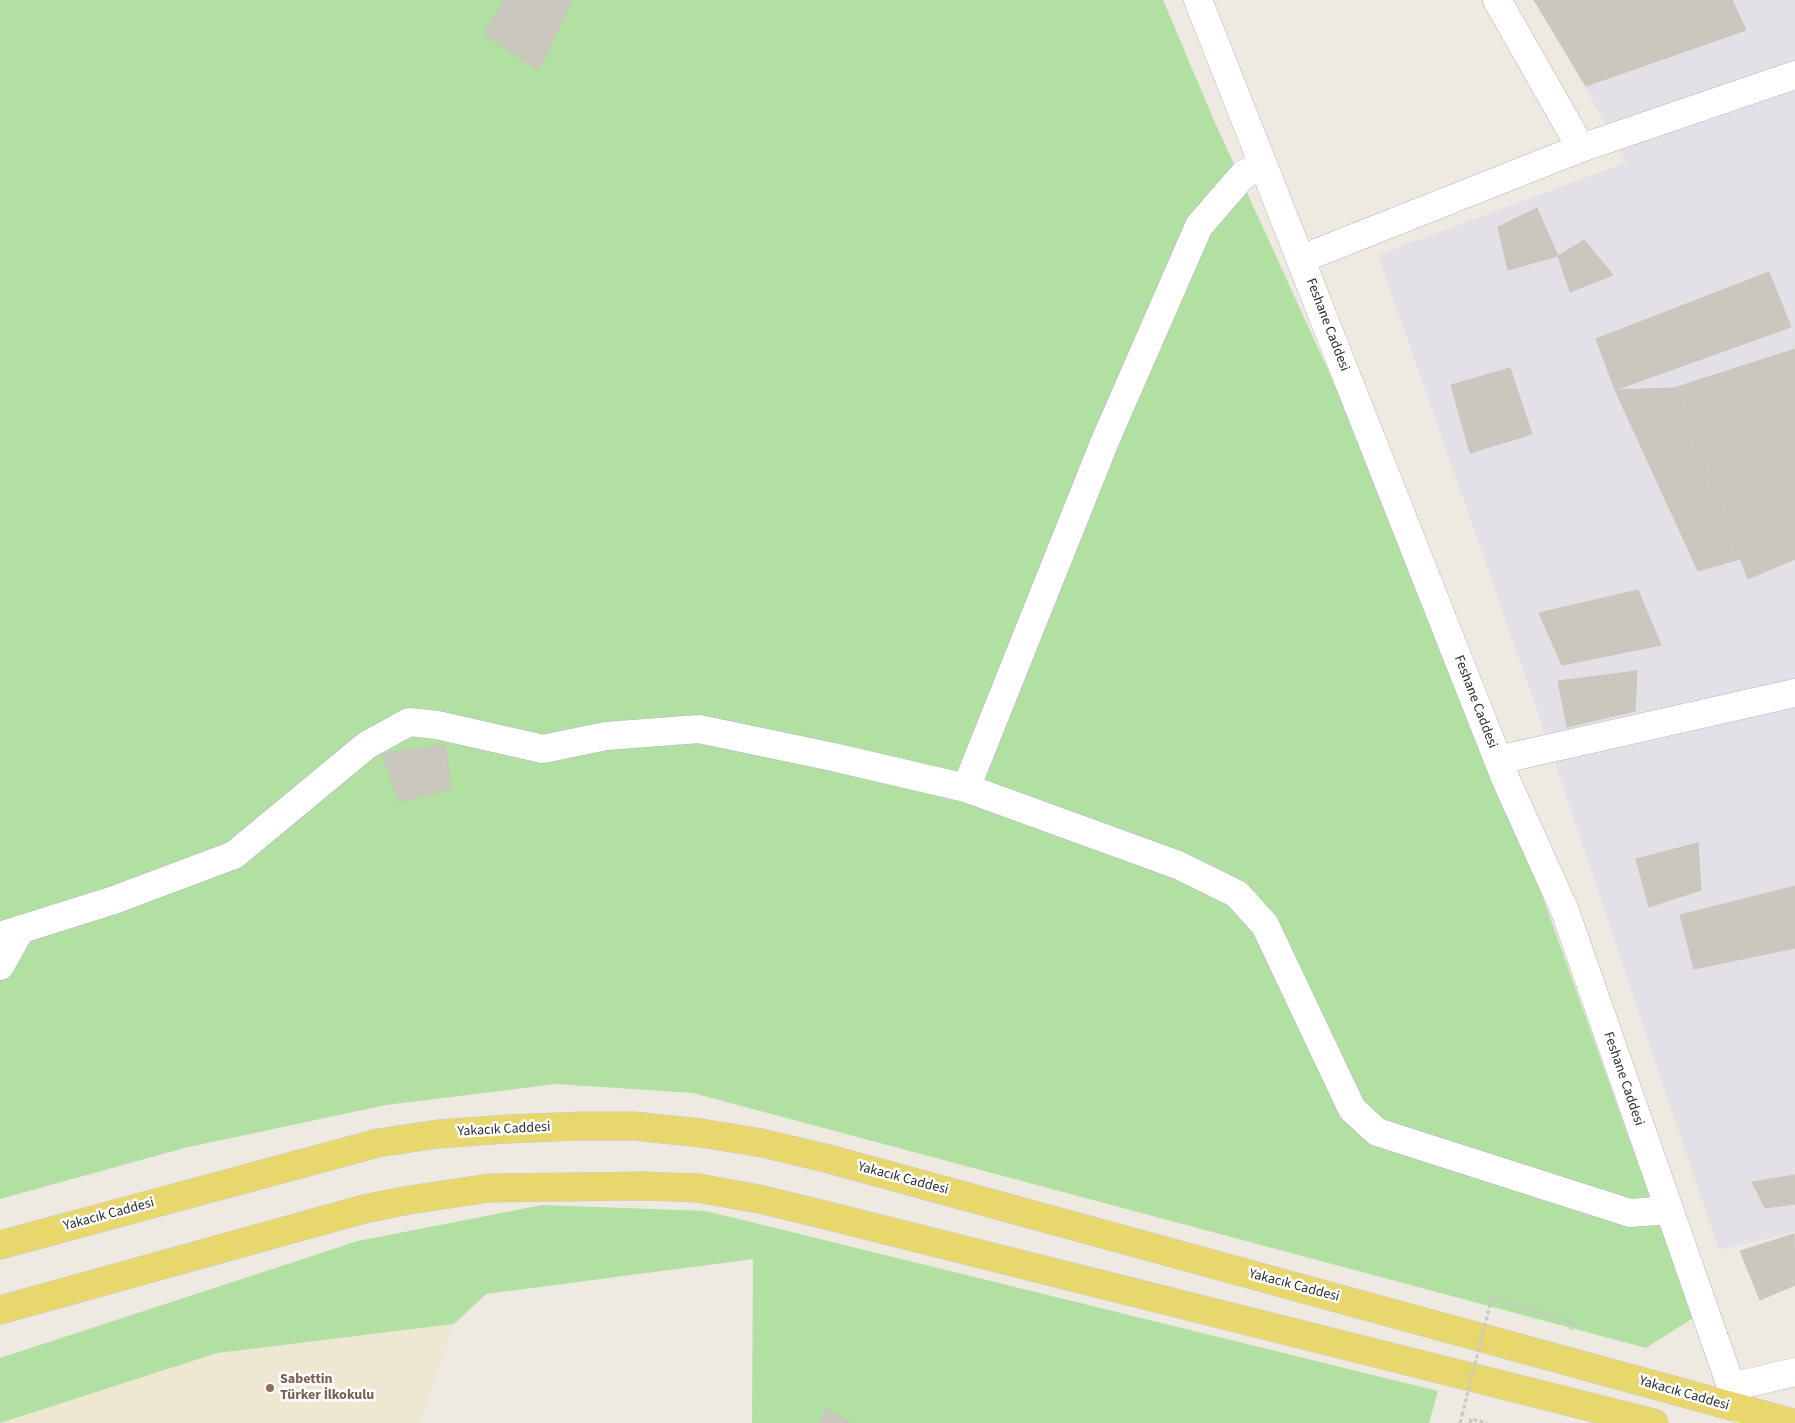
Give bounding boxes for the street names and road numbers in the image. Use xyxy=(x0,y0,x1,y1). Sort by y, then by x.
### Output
street label: Feshane Caddesi xyxy=(1302,276,1352,374)
street label: Feshane Caddesi xyxy=(1450,653,1500,751)
street label: Feshane Caddesi xyxy=(1599,1030,1647,1128)
street label: Yakacık Caddesi xyxy=(457,1119,551,1141)
street label: Yakacık Caddesi xyxy=(856,1159,950,1199)
street label: Yakacık Caddesi xyxy=(62,1195,156,1235)
street label: Yakacık Caddesi xyxy=(1247,1266,1341,1306)
street label: Yakacık Caddesi xyxy=(1637,1373,1731,1415)

